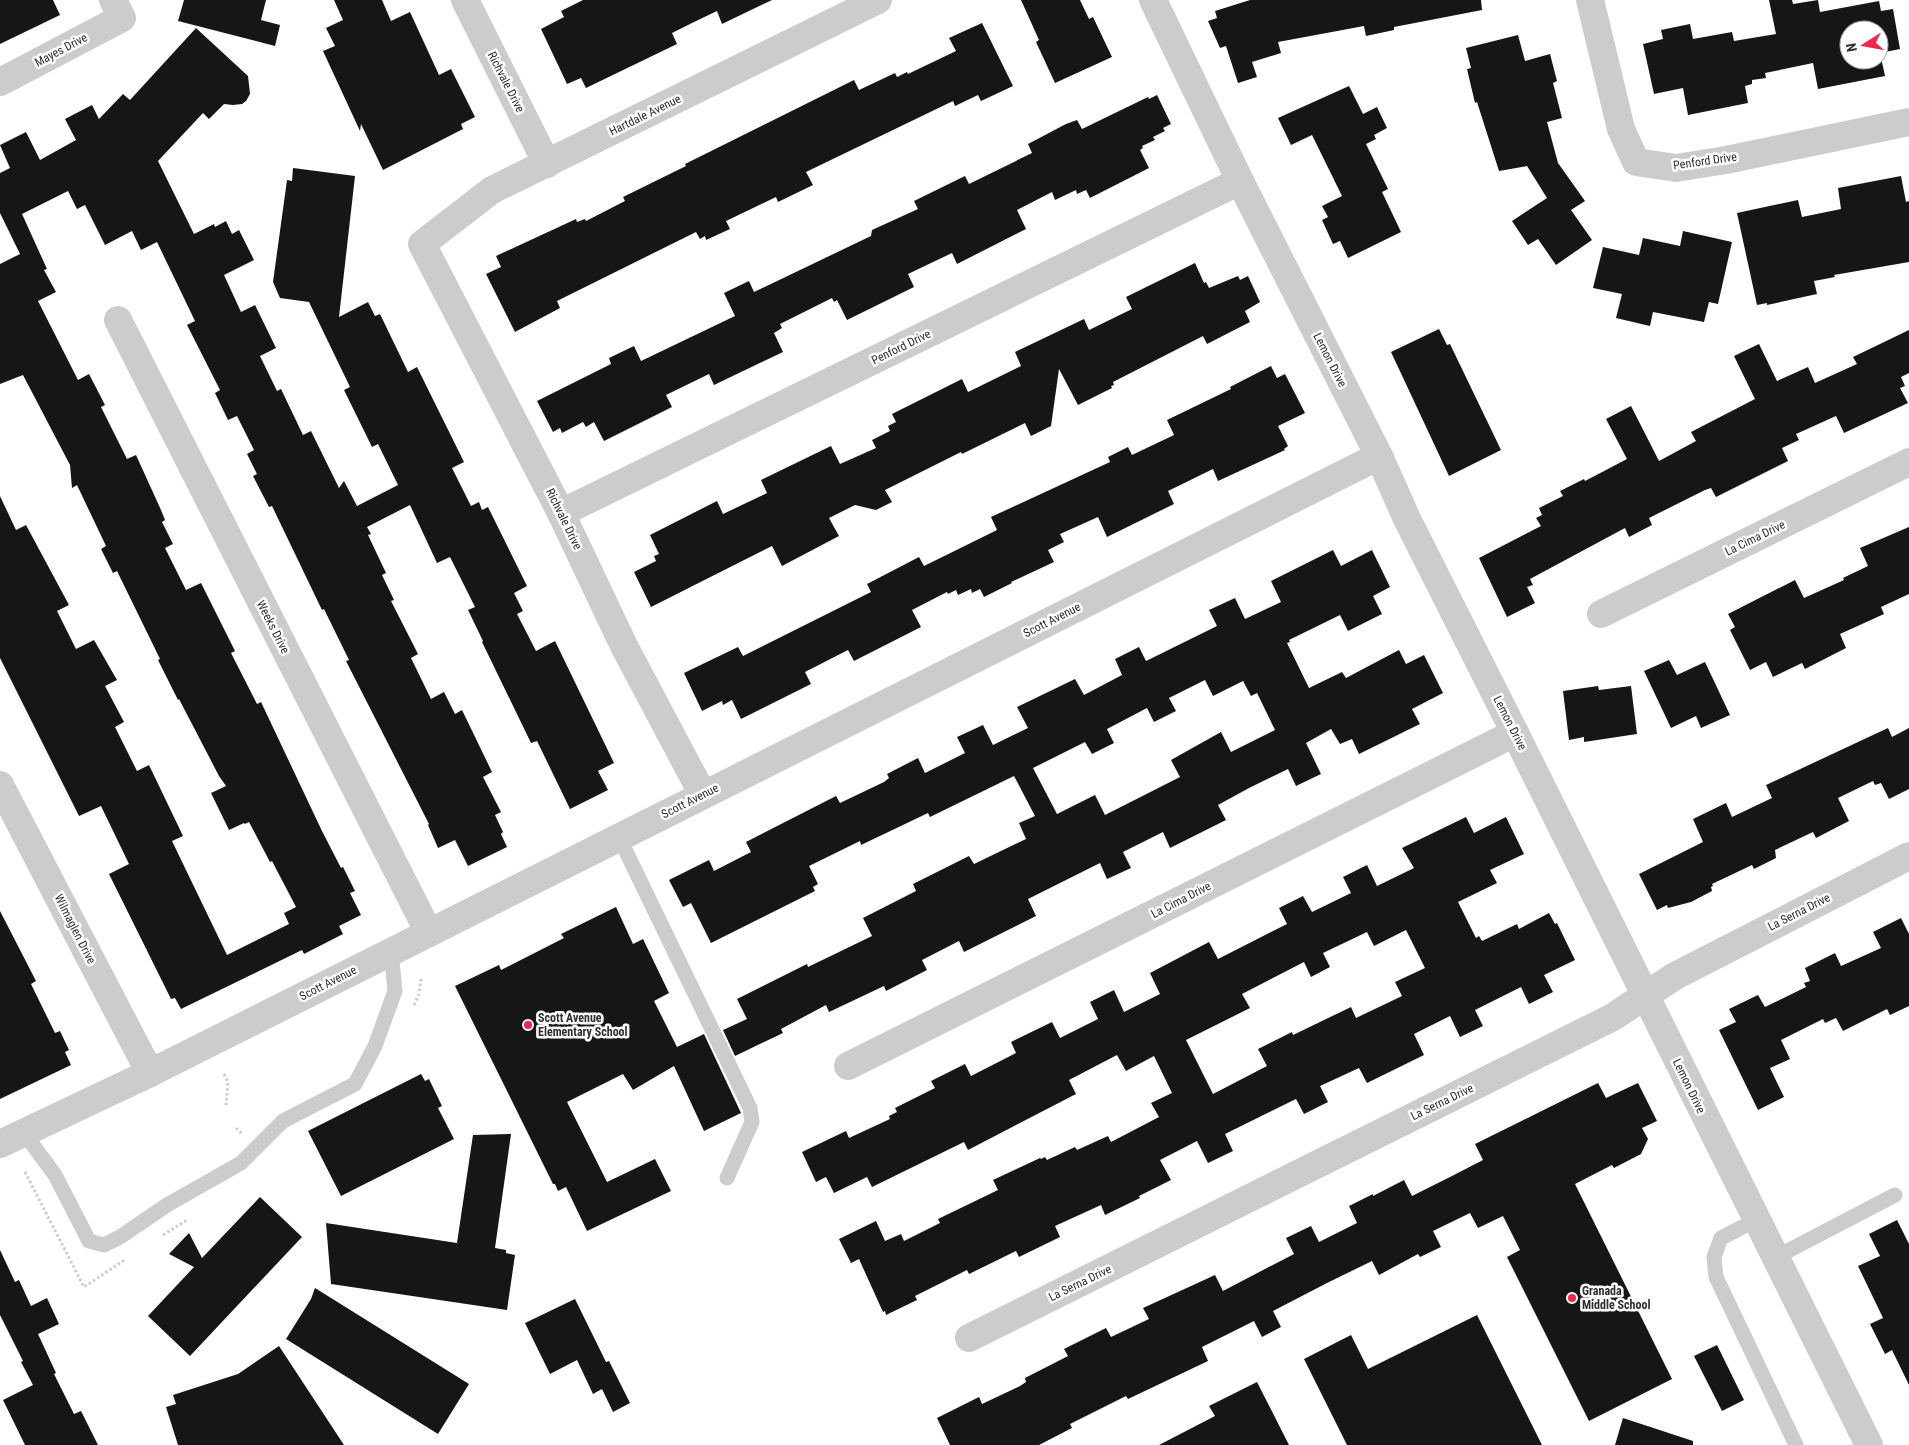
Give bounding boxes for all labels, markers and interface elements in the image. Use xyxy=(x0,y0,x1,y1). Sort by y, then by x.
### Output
north arrow xyxy=(1839,20,1889,70)
street label: Mayes Drive xyxy=(32,30,90,70)
text: N xyxy=(1843,42,1860,53)
street label: Richvale Drive xyxy=(485,49,527,115)
street label: Hartdale Avenue xyxy=(607,91,683,138)
street label: Penford Drive xyxy=(1672,150,1738,172)
street label: Penford Drive xyxy=(869,327,933,367)
street label: Lemon Drive xyxy=(1310,331,1350,390)
street label: Richvale Drive xyxy=(543,486,585,552)
street label: La Cima Drive xyxy=(1723,517,1788,559)
street label: Weeks Drive xyxy=(254,598,293,656)
street label: Scott Avenue xyxy=(1021,599,1083,640)
street label: Lemon Drive xyxy=(1490,694,1530,753)
street label: Scott Avenue xyxy=(659,780,721,821)
street label: La Cima Drive xyxy=(1149,879,1214,921)
street label: La Serna Drive xyxy=(1766,890,1833,934)
street label: Wilmaglen Drive xyxy=(51,892,99,966)
street label: Scott Avenue xyxy=(297,962,359,1003)
place label: Scott Avenue Elementary School xyxy=(538,1011,628,1039)
marker: Scott Avenue Elementary School xyxy=(522,1019,534,1031)
street label: Lemon Drive xyxy=(1670,1056,1708,1116)
street label: La Serna Drive xyxy=(1408,1081,1476,1123)
street label: La Serna Drive xyxy=(1046,1262,1114,1304)
place label: Granada Middle School xyxy=(1582,1284,1650,1312)
marker: Granada Middle School xyxy=(1566,1292,1578,1304)

